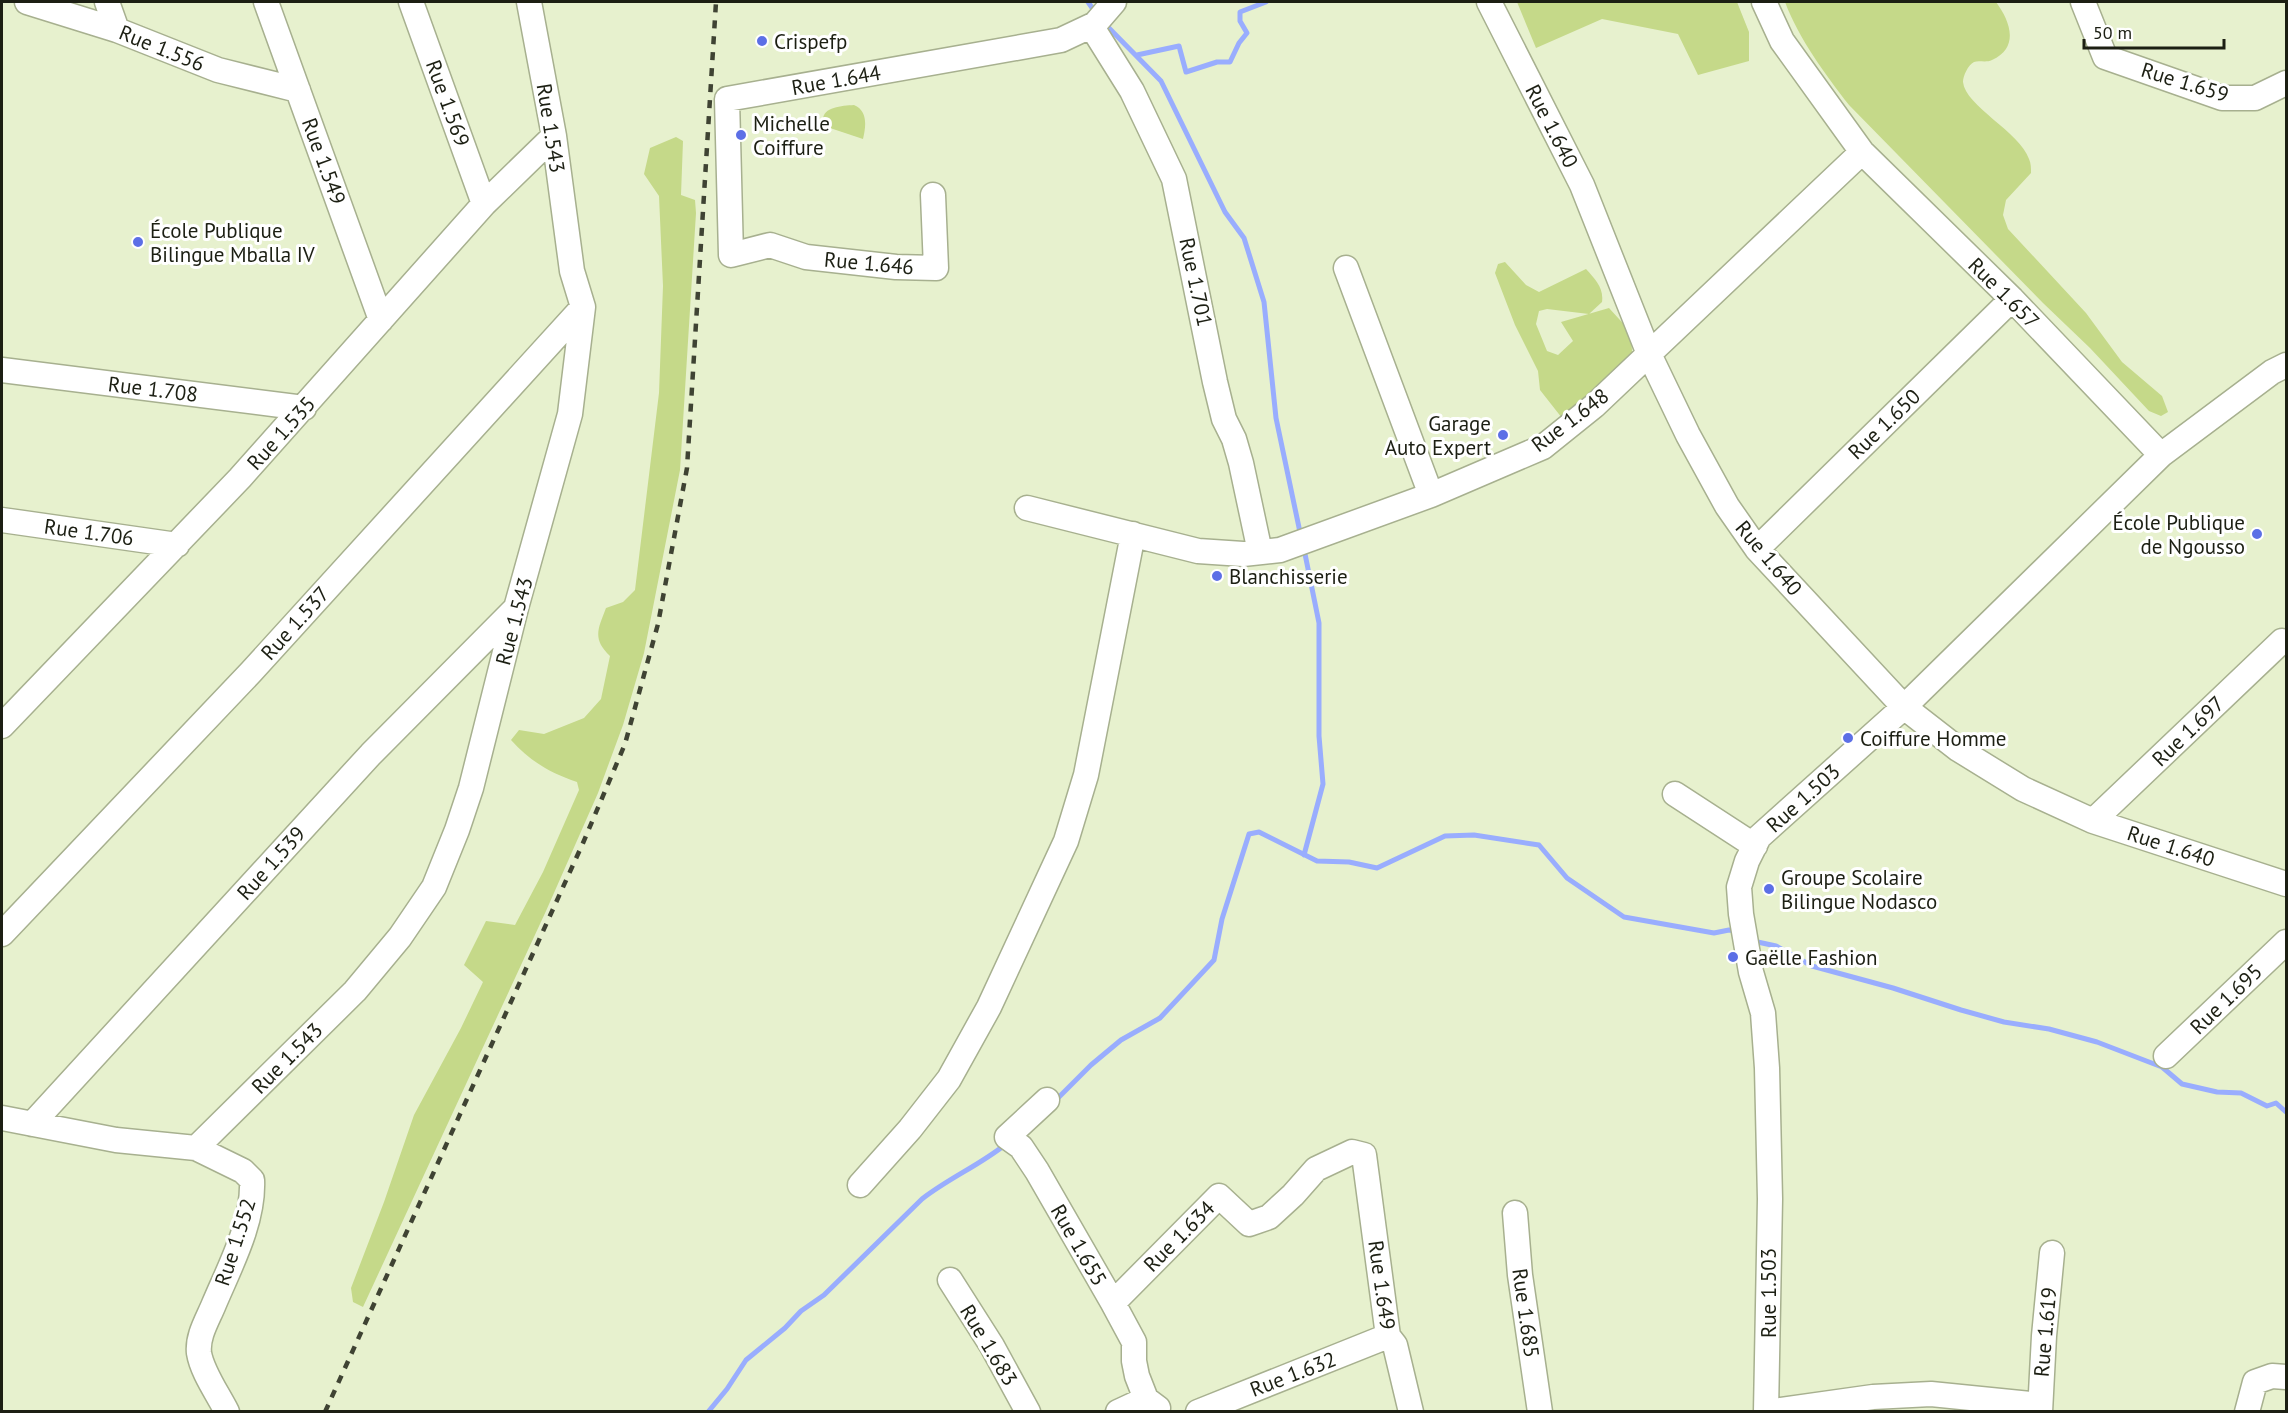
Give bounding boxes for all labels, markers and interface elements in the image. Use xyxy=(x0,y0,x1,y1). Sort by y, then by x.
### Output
scale bar xyxy=(2084,12,2224,50)
street label: Rue 1.556 xyxy=(115,19,209,77)
text: 50 m xyxy=(2093,21,2132,44)
place label: Crispefp xyxy=(774,28,847,55)
marker: Crispefp xyxy=(755,34,769,48)
street label: Rue 1.569 xyxy=(420,56,476,150)
street label: Rue 1.659 xyxy=(2138,56,2232,108)
street label: Rue 1.644 xyxy=(789,59,883,101)
street label: Rue 1.640 xyxy=(1520,80,1584,172)
street label: Rue 1.543 xyxy=(531,81,571,175)
place label: Michelle Coiffure xyxy=(753,110,830,161)
street label: Rue 1.549 xyxy=(296,114,352,208)
marker: Michelle Coiffure xyxy=(734,128,748,142)
place label: École Publique Bilingue Mballa IV xyxy=(150,217,315,268)
marker: École Publique Bilingue Mballa IV xyxy=(131,235,145,249)
street label: Rue 1.701 xyxy=(1173,235,1219,329)
street label: Rue 1.646 xyxy=(823,246,915,280)
street label: Rue 1.657 xyxy=(1963,252,2045,334)
street label: Rue 1.708 xyxy=(107,370,199,408)
street label: Rue 1.648 xyxy=(1526,382,1614,458)
street label: Rue 1.650 xyxy=(1842,383,1926,465)
street label: Rue 1.535 xyxy=(241,390,321,476)
place label: Garage Auto Expert xyxy=(1385,410,1491,461)
marker: Garage Auto Expert xyxy=(1496,428,1510,442)
place label: École Publique de Ngousso xyxy=(2112,509,2245,560)
street label: Rue 1.706 xyxy=(42,512,136,552)
street label: Rue 1.640 xyxy=(1730,515,1808,601)
marker: École Publique de Ngousso xyxy=(2250,527,2264,541)
place label: Blanchisserie xyxy=(1229,563,1348,590)
marker: Blanchisserie xyxy=(1210,569,1224,583)
street label: Rue 1.543 xyxy=(489,574,539,668)
street label: Rue 1.537 xyxy=(255,580,335,666)
street label: Rue 1.697 xyxy=(2146,690,2230,772)
place label: Coiffure Homme xyxy=(1860,725,2006,752)
marker: Coiffure Homme xyxy=(1841,731,1855,745)
street label: Rue 1.503 xyxy=(1760,758,1846,838)
street label: Rue 1.640 xyxy=(2124,819,2218,873)
street label: Rue 1.539 xyxy=(231,820,311,906)
place label: Groupe Scolaire Bilingue Nodasco xyxy=(1781,864,1937,915)
marker: Groupe Scolaire Bilingue Nodasco xyxy=(1762,882,1776,896)
place label: Gaëlle Fashion xyxy=(1745,944,1877,971)
marker: Gaëlle Fashion xyxy=(1726,950,1740,964)
street label: Rue 1.695 xyxy=(2184,958,2268,1040)
street label: Rue 1.543 xyxy=(246,1017,328,1099)
street label: Rue 1.552 xyxy=(208,1195,262,1289)
street label: Rue 1.634 xyxy=(1138,1195,1220,1277)
street label: Rue 1.655 xyxy=(1045,1199,1113,1291)
street label: Rue 1.649 xyxy=(1362,1238,1402,1332)
street label: Rue 1.503 xyxy=(1755,1248,1782,1338)
street label: Rue 1.685 xyxy=(1506,1266,1546,1360)
street label: Rue 1.619 xyxy=(2028,1286,2062,1378)
street label: Rue 1.683 xyxy=(954,1299,1024,1391)
street label: Rue 1.632 xyxy=(1246,1345,1340,1403)

